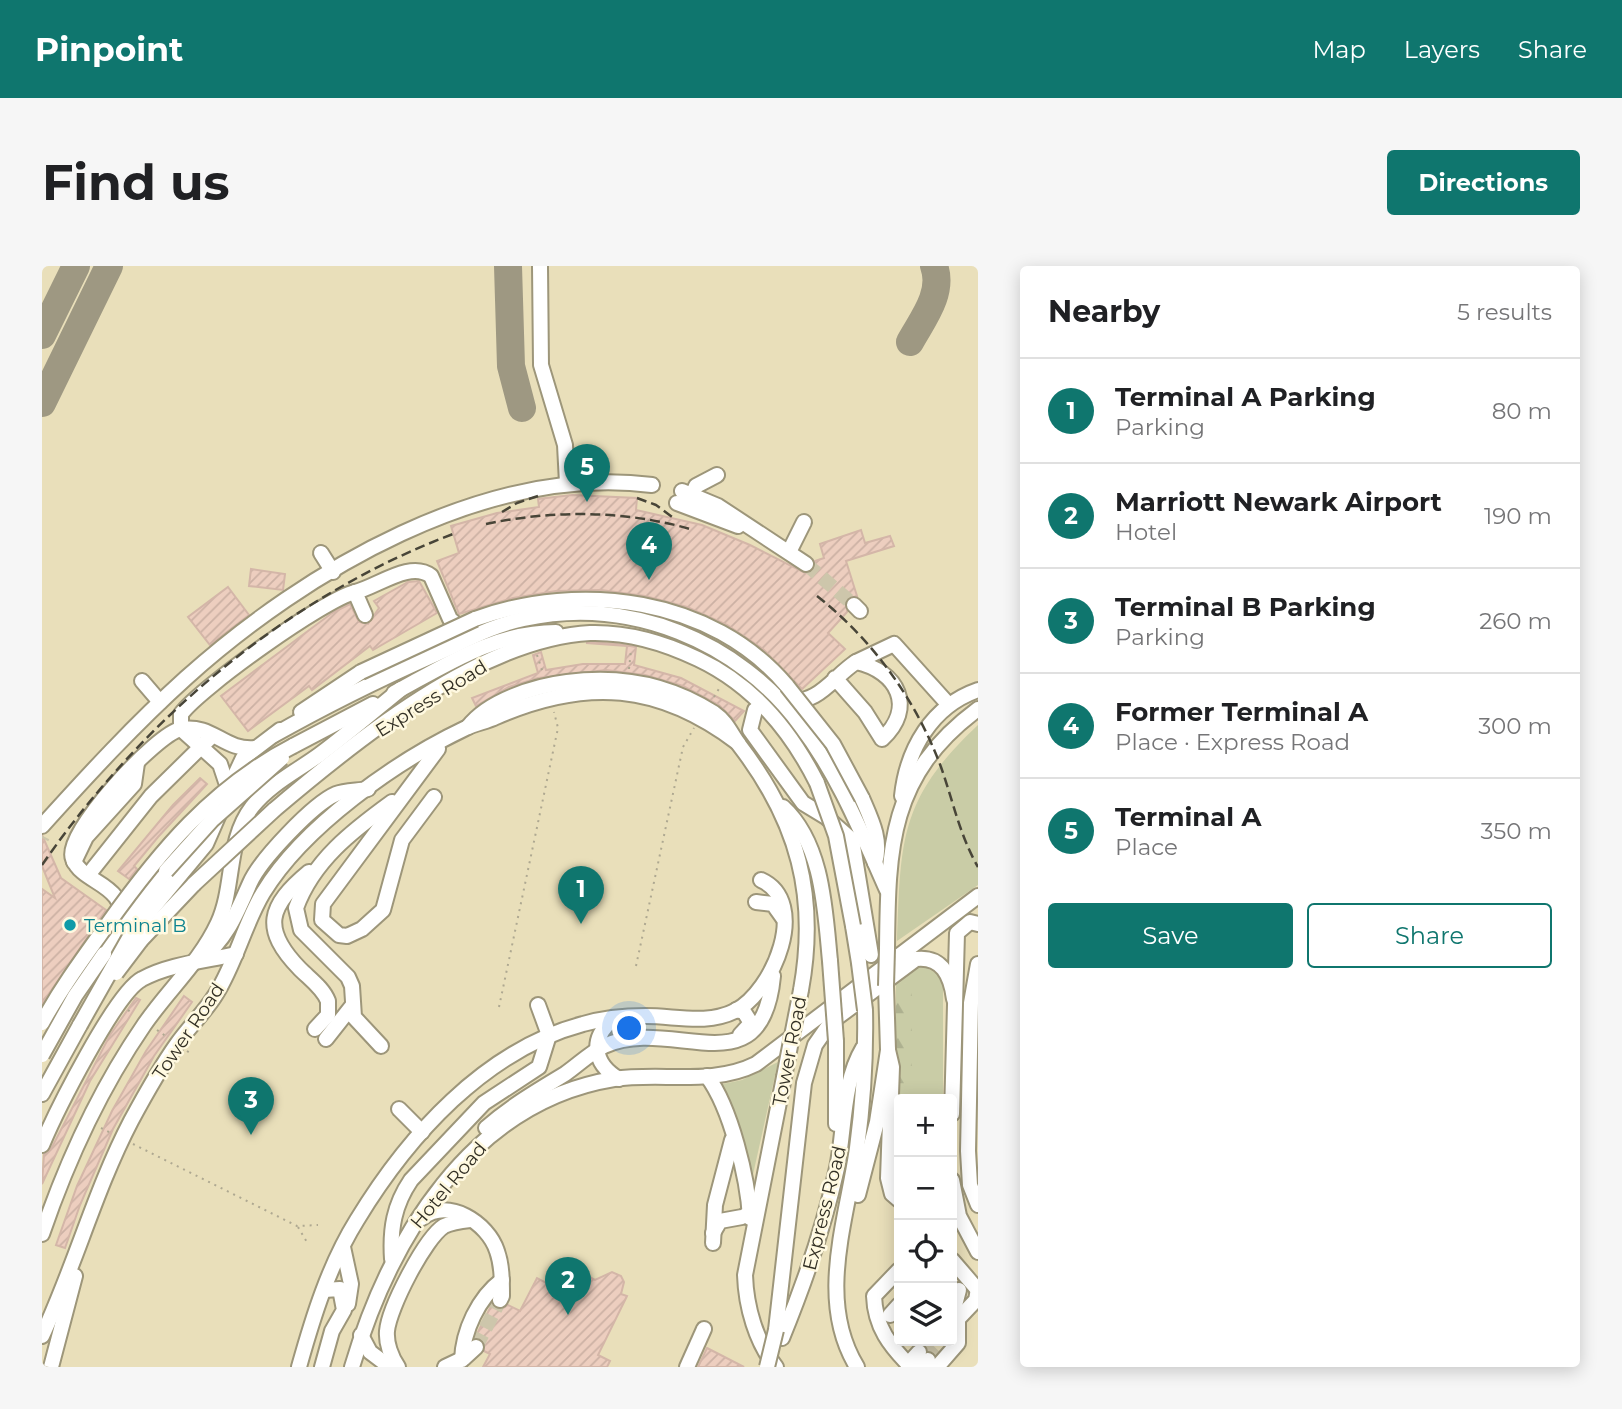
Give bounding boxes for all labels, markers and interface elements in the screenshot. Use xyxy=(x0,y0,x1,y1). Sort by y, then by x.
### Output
text: Pinpoint xyxy=(35,29,183,69)
text: Map xyxy=(1312,35,1366,64)
text: Layers xyxy=(1404,35,1480,64)
text: Share xyxy=(1518,35,1587,64)
button: Directions xyxy=(1387,150,1580,215)
text: Find us xyxy=(42,153,230,212)
text: Nearby xyxy=(1048,293,1160,330)
text: 5 results xyxy=(1457,298,1552,326)
text: Terminal A Parking xyxy=(1115,381,1376,413)
text: 1 xyxy=(1066,397,1076,425)
text: 80 m xyxy=(1492,397,1552,425)
text: Parking xyxy=(1115,413,1205,441)
pin: 5 xyxy=(564,444,610,502)
text: Marriott Newark Airport xyxy=(1115,486,1442,518)
text: 2 xyxy=(1064,502,1078,530)
text: 190 m xyxy=(1484,502,1552,530)
text: Hotel xyxy=(1115,518,1177,546)
pin: 4 xyxy=(626,522,672,580)
text: Terminal B Parking xyxy=(1115,591,1376,623)
text: 3 xyxy=(1064,607,1078,635)
text: 260 m xyxy=(1479,607,1552,635)
text: Parking xyxy=(1115,623,1205,651)
street label: Express Road xyxy=(371,655,491,742)
text: Former Terminal A xyxy=(1115,696,1368,728)
text: 4 xyxy=(1063,712,1079,740)
text: 300 m xyxy=(1478,712,1552,740)
text: Place · Express Road xyxy=(1115,728,1350,756)
text: Terminal A xyxy=(1115,801,1261,833)
text: 5 xyxy=(1064,817,1078,845)
text: 350 m xyxy=(1481,817,1552,845)
text: Place xyxy=(1115,833,1178,861)
pin: 1 xyxy=(558,866,604,924)
button: Save xyxy=(1048,903,1293,968)
button: Share xyxy=(1307,903,1552,968)
place label: Terminal B xyxy=(84,914,187,937)
marker: Terminal B xyxy=(62,917,78,933)
street label: Tower Road xyxy=(148,979,229,1084)
street label: Tower Road xyxy=(768,994,811,1108)
your location xyxy=(612,1011,646,1045)
pin: 3 xyxy=(228,1077,274,1135)
map controls xyxy=(894,1094,957,1346)
button: + xyxy=(894,1094,957,1157)
street label: Hotel Road xyxy=(406,1137,491,1233)
street label: Express Road xyxy=(798,1143,851,1273)
button: − xyxy=(894,1157,957,1220)
button: locate xyxy=(894,1220,957,1283)
pin: 2 xyxy=(545,1257,591,1315)
button: layers xyxy=(894,1283,957,1346)

